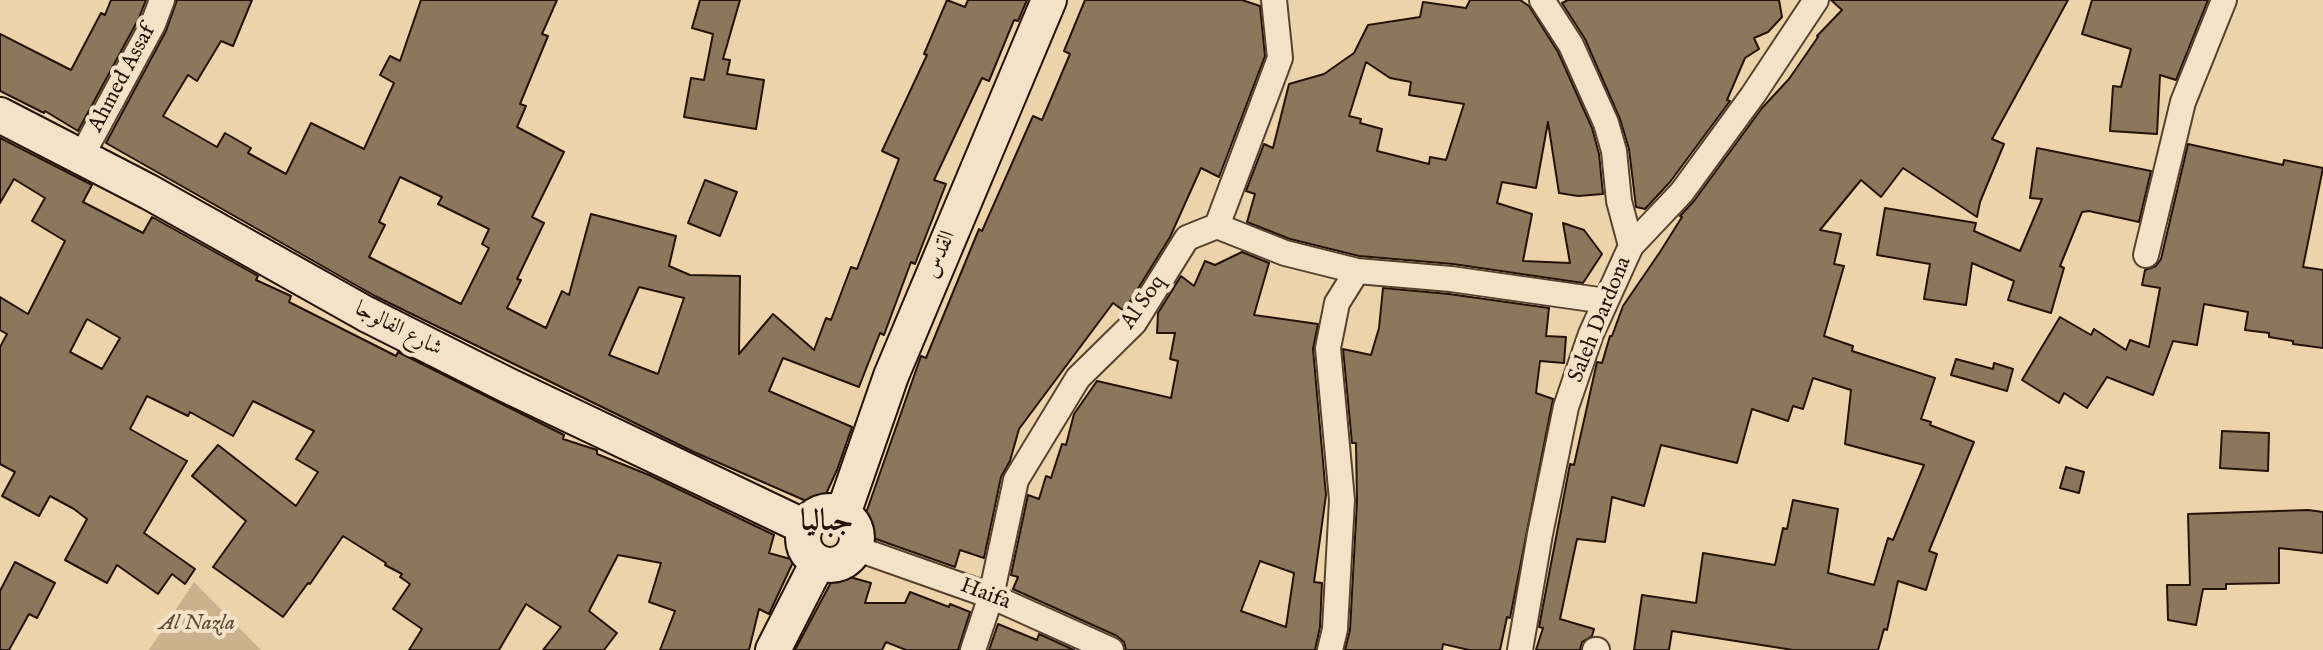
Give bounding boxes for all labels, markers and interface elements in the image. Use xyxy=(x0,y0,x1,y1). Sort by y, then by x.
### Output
street label: Ahmed Assaf xyxy=(84,21,162,137)
street label: القدس xyxy=(919,227,963,283)
street label: Saleh Dardona xyxy=(1564,253,1638,387)
street label: Al Soq xyxy=(1116,271,1172,335)
street label: شارع الفالوجا xyxy=(350,297,446,363)
district label: جباليا xyxy=(800,506,854,542)
street label: Haifa xyxy=(956,573,1014,617)
park label: Al Nazla xyxy=(159,611,235,637)

